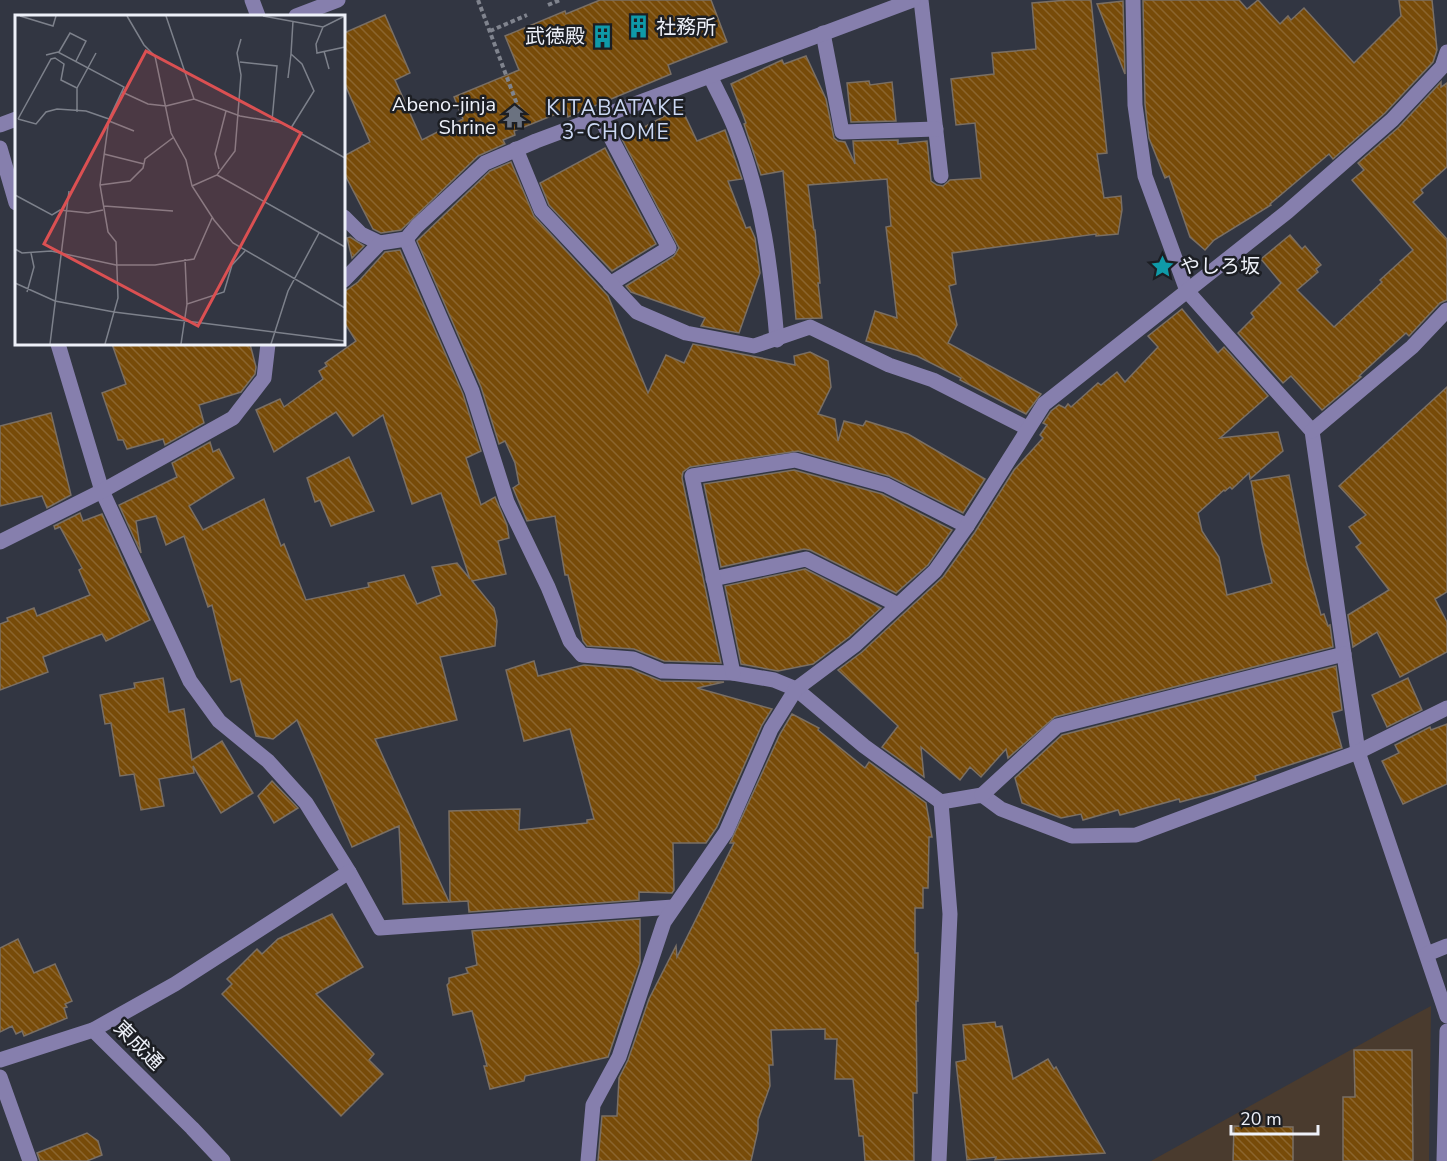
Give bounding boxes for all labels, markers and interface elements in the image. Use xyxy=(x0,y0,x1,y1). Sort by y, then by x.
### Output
building icon: 社務所 xyxy=(625,14,651,40)
place label: 社務所 xyxy=(656,14,716,41)
inset map xyxy=(15,15,345,345)
place label: 武徳殿 xyxy=(525,23,585,50)
building icon: 武徳殿 xyxy=(590,23,616,49)
place label: Abeno-jinja Shrine xyxy=(392,91,496,141)
district label: KITABATAKE 3-CHOME xyxy=(546,94,686,146)
temple icon: Abeno-jinja Shrine xyxy=(501,103,527,129)
place icon: やしろ坂 xyxy=(1149,253,1175,279)
place label: やしろ坂 xyxy=(1180,253,1260,280)
street label: 東成通 xyxy=(108,1015,169,1076)
scale bar xyxy=(1231,1098,1318,1136)
text: 20 m xyxy=(1240,1107,1282,1131)

